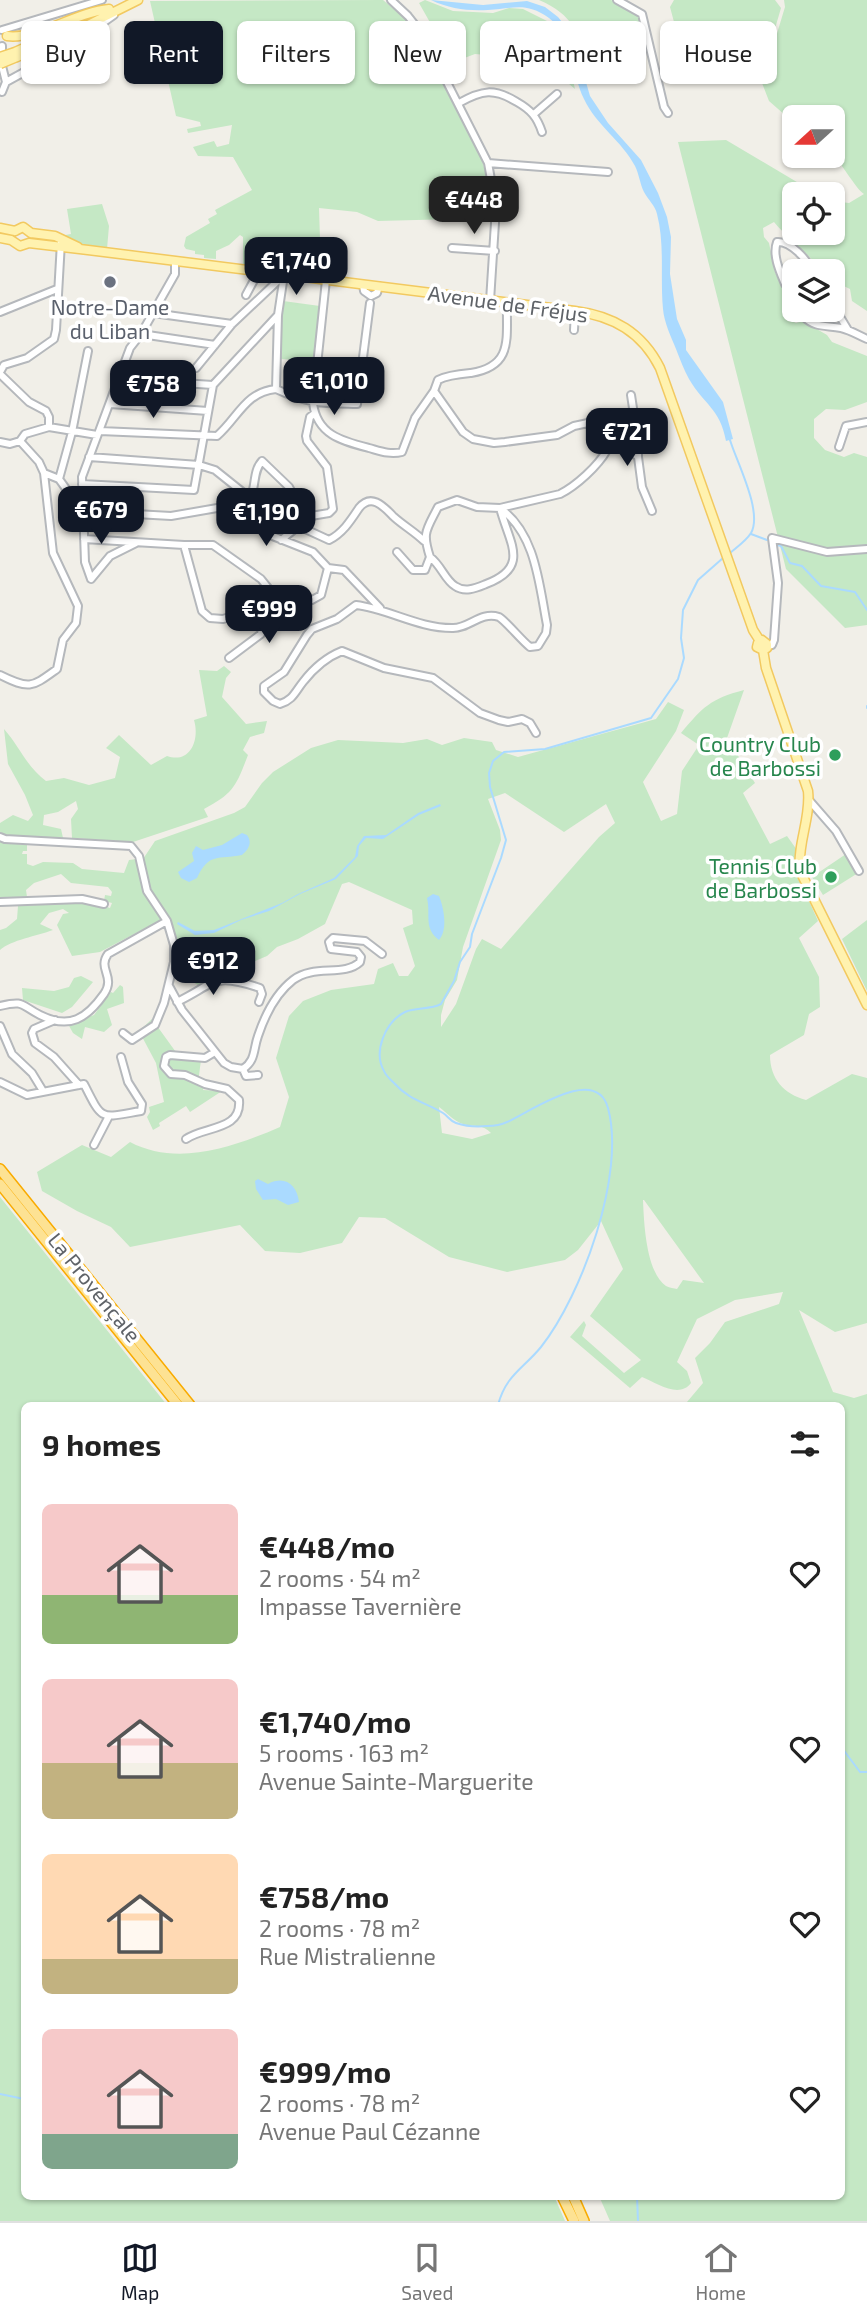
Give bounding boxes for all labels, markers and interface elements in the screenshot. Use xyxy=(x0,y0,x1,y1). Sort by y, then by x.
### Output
chip: Buy xyxy=(21,21,110,84)
chip: Rent xyxy=(124,21,223,84)
chip: Filters xyxy=(237,21,355,84)
chip: New xyxy=(369,21,466,84)
chip: Apartment xyxy=(480,21,646,84)
chip: House xyxy=(660,21,777,84)
north arrow xyxy=(782,105,845,168)
map controls xyxy=(782,105,845,322)
pin: €448 xyxy=(433,176,515,236)
button: locate xyxy=(782,182,845,245)
text: €448 xyxy=(445,185,503,213)
pin: €1,740 xyxy=(239,238,353,297)
text: €1,740 xyxy=(261,246,331,274)
button: layers xyxy=(782,259,845,322)
marker: Notre-Dame du Liban xyxy=(102,274,118,290)
street label: Avenue de Fréjus xyxy=(426,279,590,328)
place label: Notre-Dame du Liban xyxy=(51,294,169,343)
pin: €1,010 xyxy=(277,358,391,417)
pin: €758 xyxy=(112,360,194,420)
text: €1,010 xyxy=(299,366,369,394)
text: €758 xyxy=(126,369,180,397)
pin: €721 xyxy=(586,408,668,468)
text: €721 xyxy=(602,417,652,445)
pin: €679 xyxy=(60,486,142,546)
pin: €1,190 xyxy=(209,489,323,548)
text: €679 xyxy=(74,495,128,523)
text: €1,190 xyxy=(232,497,300,525)
pin: €999 xyxy=(228,586,310,645)
text: €999 xyxy=(241,594,297,622)
place label: Country Club de Barbossi xyxy=(699,731,821,780)
marker: Country Club de Barbossi xyxy=(827,747,843,763)
place label: Tennis Club de Barbossi xyxy=(706,853,817,902)
marker: Tennis Club de Barbossi xyxy=(823,869,839,885)
pin: €912 xyxy=(172,937,254,997)
text: €912 xyxy=(187,946,239,974)
street label: La Provençale xyxy=(42,1227,147,1348)
icon: filters xyxy=(786,1425,824,1463)
text: 9 homes xyxy=(42,1426,161,1462)
text: €448/mo xyxy=(259,1528,395,1564)
icon: home xyxy=(98,1532,182,1616)
icon: heart xyxy=(786,1555,824,1593)
text: 2 rooms · 54 m² xyxy=(259,1564,421,1592)
text: Impasse Tavernière xyxy=(259,1592,462,1620)
text: €1,740/mo xyxy=(259,1703,411,1739)
icon: home xyxy=(98,1707,182,1791)
icon: heart xyxy=(786,1730,824,1768)
text: 5 rooms · 163 m² xyxy=(259,1739,429,1767)
text: Avenue Sainte-Marguerite xyxy=(259,1767,534,1795)
text: €758/mo xyxy=(259,1878,389,1914)
icon: home xyxy=(98,1882,182,1966)
icon: heart xyxy=(786,1905,824,1943)
text: 2 rooms · 78 m² xyxy=(259,1914,420,1942)
text: Rue Mistralienne xyxy=(259,1942,436,1970)
text: €999/mo xyxy=(259,2053,391,2089)
icon: home xyxy=(98,2057,182,2141)
icon: heart xyxy=(786,2080,824,2118)
text: 2 rooms · 78 m² xyxy=(259,2089,420,2117)
text: Avenue Paul Cézanne xyxy=(259,2117,481,2145)
tab: Map xyxy=(121,2239,159,2304)
tab: Saved xyxy=(401,2239,453,2304)
tab: Home xyxy=(696,2239,746,2304)

